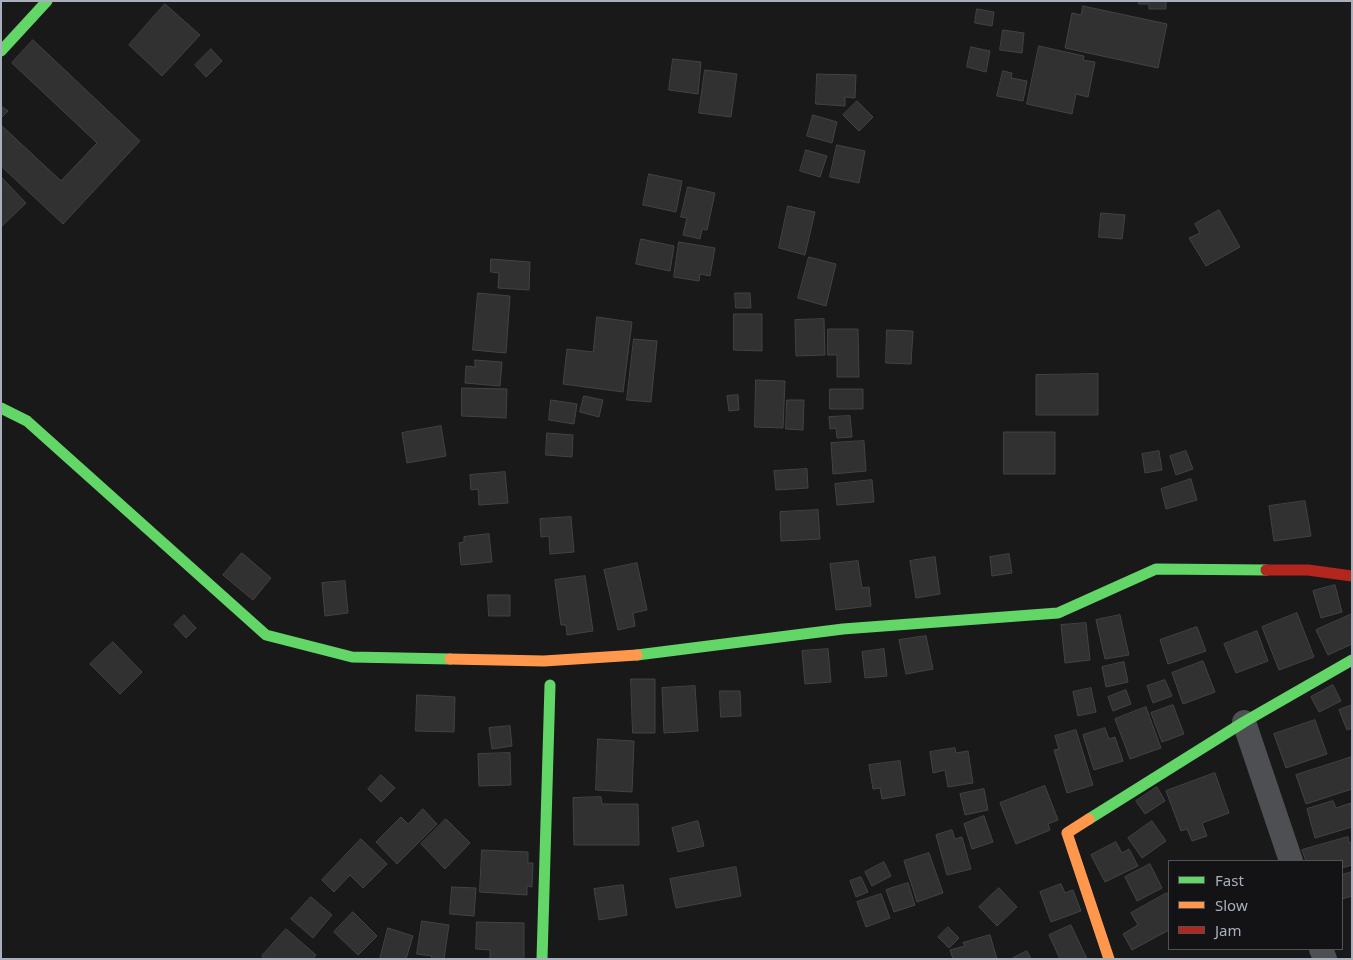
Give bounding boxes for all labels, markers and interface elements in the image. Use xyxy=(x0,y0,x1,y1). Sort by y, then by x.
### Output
legend xyxy=(1168,860,1343,950)
text: Fast xyxy=(1215,870,1244,890)
text: Slow xyxy=(1215,895,1248,915)
text: Jam xyxy=(1215,920,1242,940)

